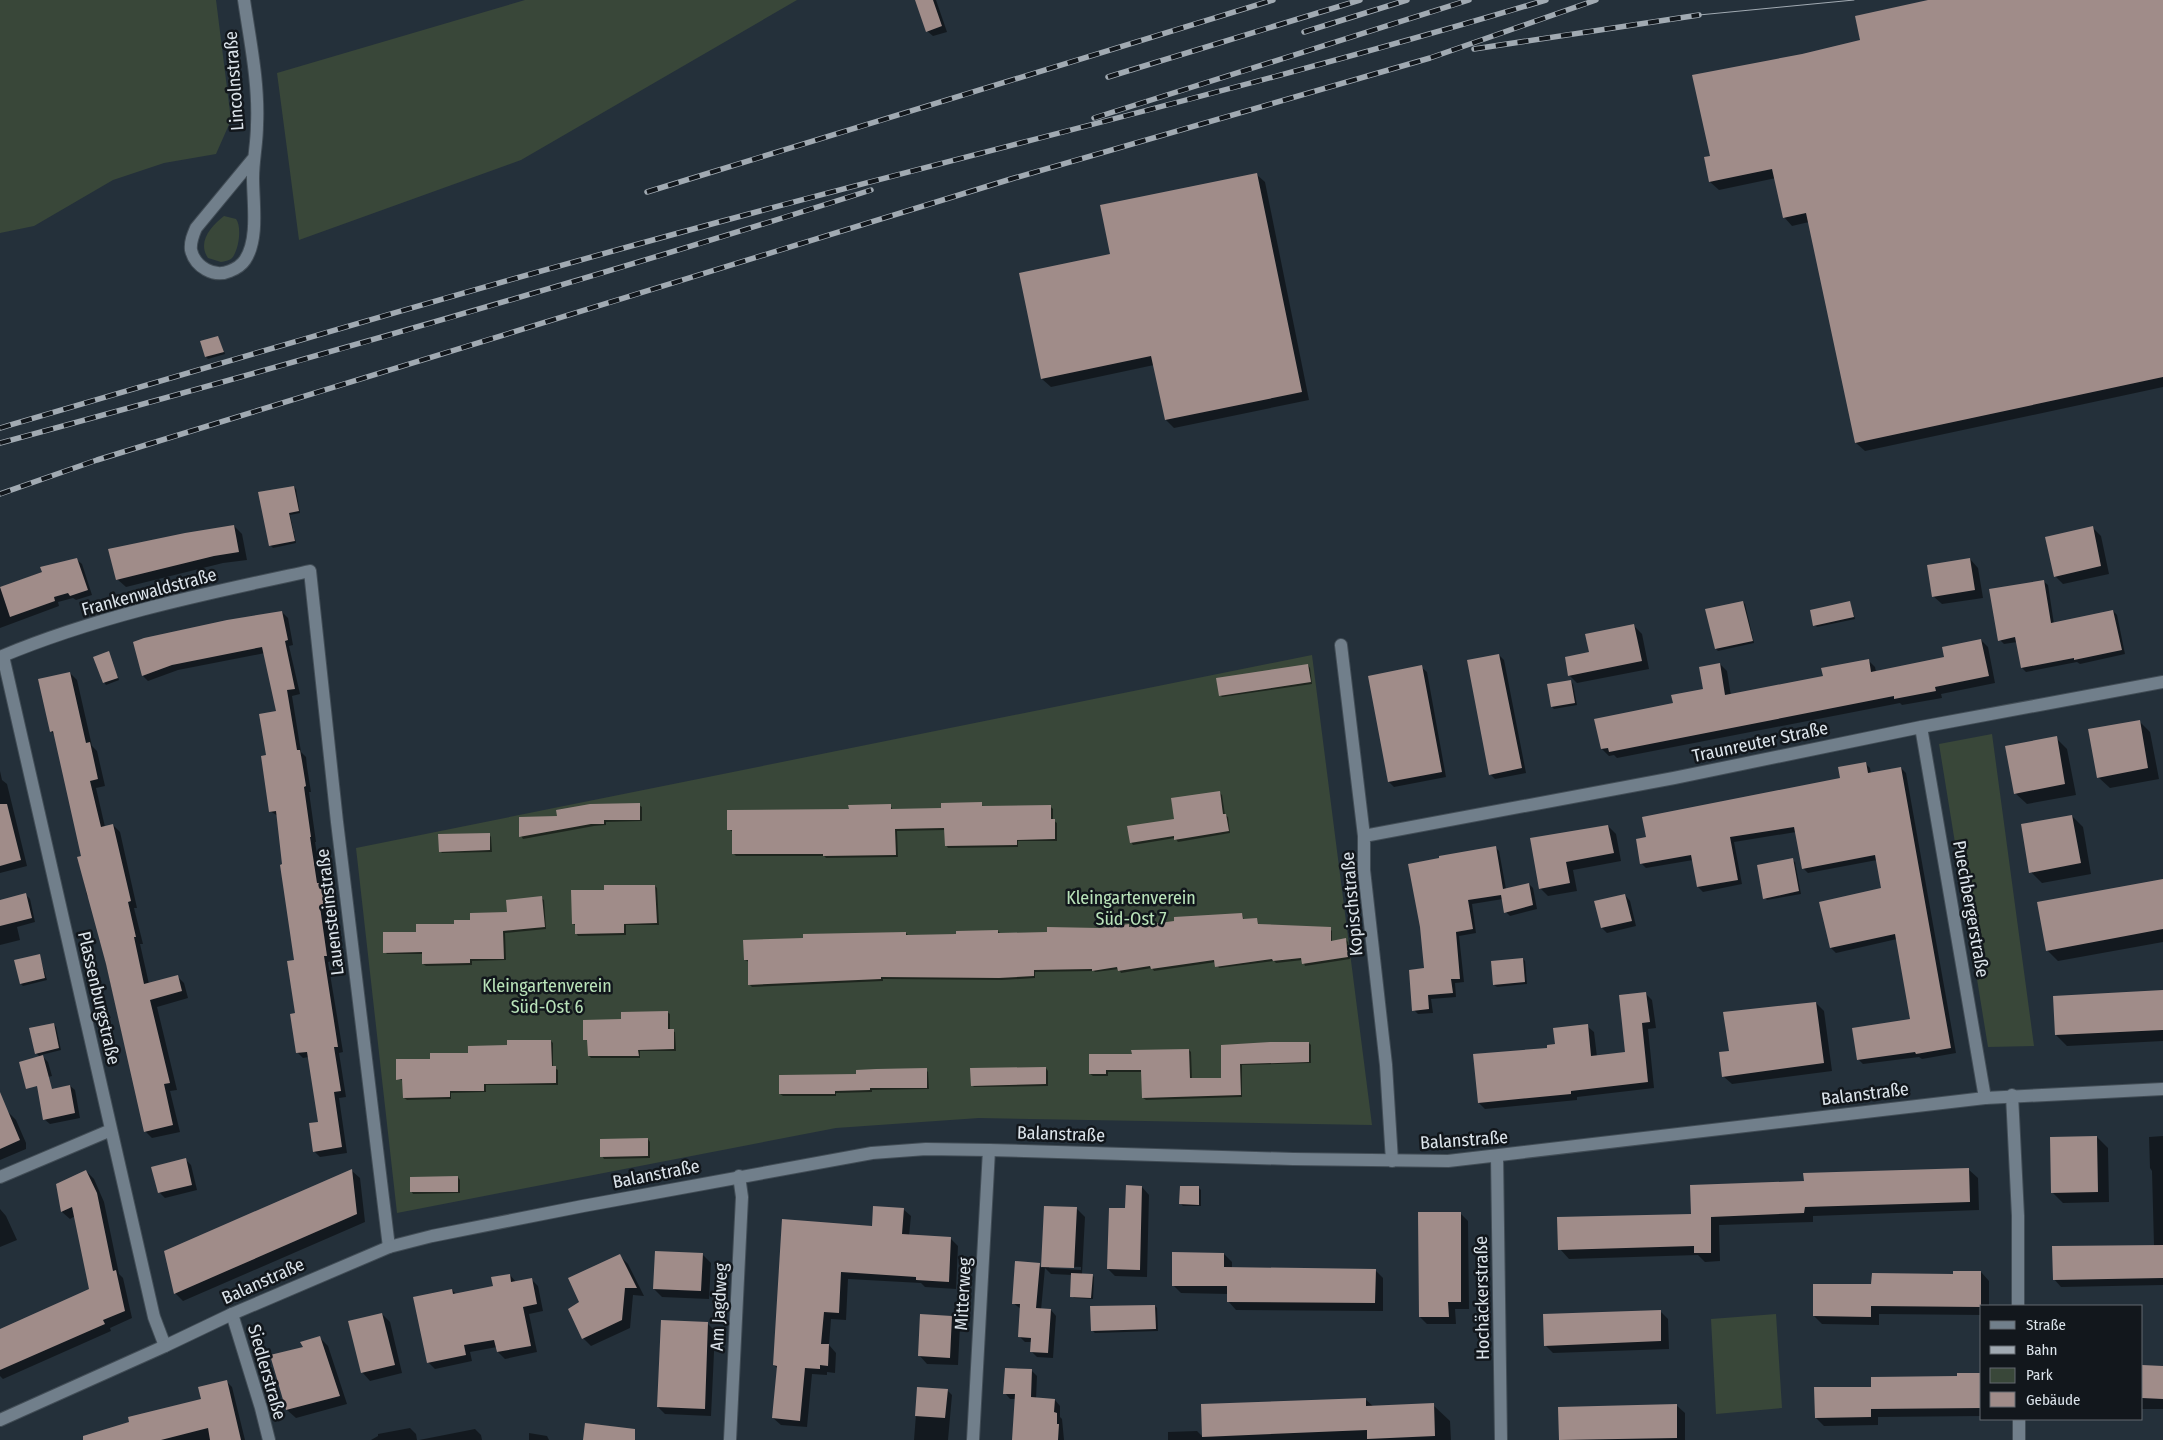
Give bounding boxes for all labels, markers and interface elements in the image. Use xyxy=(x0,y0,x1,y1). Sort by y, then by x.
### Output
street label: Lincolnstraße xyxy=(220,30,248,131)
street label: Frankenwaldstraße xyxy=(79,563,219,621)
street label: Traunreuter Straße xyxy=(1690,717,1830,767)
street label: Puechbergerstraße xyxy=(1948,839,1994,979)
street label: Lauensteinstraße xyxy=(311,847,349,977)
street label: Kopischstraße xyxy=(1336,851,1368,957)
park label: Kleingartenverein Süd-Ost 7 xyxy=(1066,887,1196,930)
street label: Plassenburgstraße xyxy=(73,929,125,1067)
park label: Kleingartenverein Süd-Ost 6 xyxy=(482,975,612,1018)
street label: Balanstraße xyxy=(1820,1078,1910,1110)
street label: Balanstraße xyxy=(1017,1121,1106,1147)
street label: Balanstraße xyxy=(1419,1126,1509,1154)
street label: Balanstraße xyxy=(611,1155,701,1193)
street label: Hochäckerstraße xyxy=(1470,1236,1494,1360)
street label: Balanstraße xyxy=(218,1253,308,1309)
street label: Mitterweg xyxy=(950,1256,976,1331)
street label: Am Jagdweg xyxy=(706,1262,732,1352)
legend xyxy=(1980,1305,2143,1420)
text: Straße xyxy=(2026,1316,2066,1334)
street label: Siedlerstraße xyxy=(243,1322,291,1422)
text: Bahn xyxy=(2026,1341,2057,1359)
text: Park xyxy=(2026,1366,2053,1384)
text: Gebäude xyxy=(2026,1391,2081,1409)

